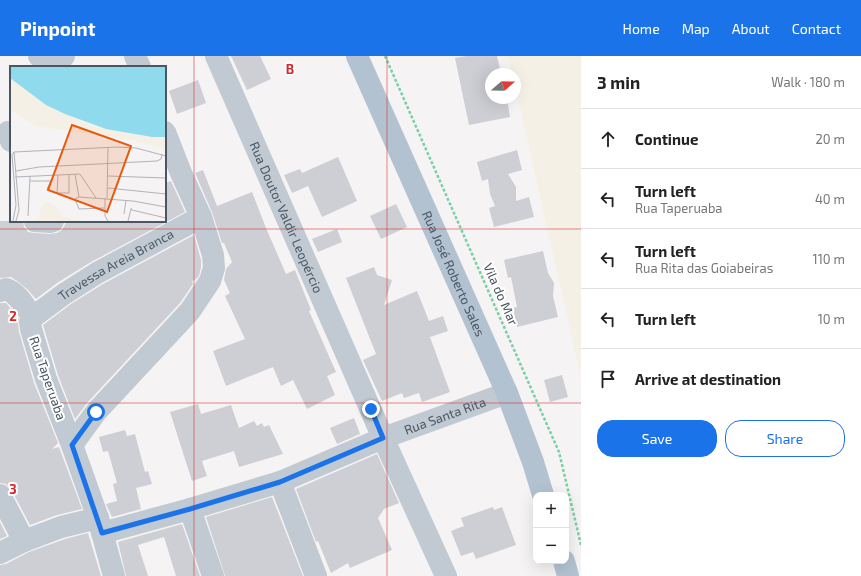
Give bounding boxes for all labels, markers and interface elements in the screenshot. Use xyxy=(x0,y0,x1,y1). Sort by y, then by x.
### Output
text: Pinpoint xyxy=(20,17,95,40)
text: Home xyxy=(623,20,660,37)
text: Map xyxy=(682,20,710,37)
text: About xyxy=(732,20,770,37)
text: Contact xyxy=(792,20,841,37)
text: B xyxy=(286,61,294,77)
inset map xyxy=(10,66,166,222)
north arrow xyxy=(485,68,521,104)
text: 3 min xyxy=(597,72,640,92)
text: Walk · 180 m xyxy=(771,74,845,90)
icon: ahead xyxy=(597,128,619,150)
text: Continue xyxy=(635,130,698,148)
text: 20 m xyxy=(816,131,845,147)
street label: Rua Doutor Valdir Leopércio xyxy=(246,139,327,295)
text: Turn left xyxy=(635,182,696,200)
icon: left xyxy=(597,188,619,210)
text: 40 m xyxy=(815,191,845,207)
text: Rua Taperuaba xyxy=(635,200,722,216)
street label: Rua José Roberto Sales xyxy=(419,208,489,339)
street label: Travessa Areia Branca xyxy=(55,225,176,304)
text: Turn left xyxy=(635,242,696,260)
icon: left xyxy=(597,248,619,270)
text: 110 m xyxy=(813,251,845,267)
street label: Vila do Mar xyxy=(480,260,522,328)
text: Rua Rita das Goiabeiras xyxy=(635,260,773,276)
text: 2 xyxy=(9,308,17,324)
icon: left xyxy=(597,308,619,330)
text: Turn left xyxy=(635,310,696,328)
text: 10 m xyxy=(818,311,845,327)
street label: Rua Taperuaba xyxy=(26,334,70,422)
icon: arrive xyxy=(597,368,619,390)
text: Arrive at destination xyxy=(635,370,781,388)
street label: Rua Santa Rita xyxy=(402,393,488,438)
route end xyxy=(362,400,380,418)
route start xyxy=(87,403,105,421)
button: Save xyxy=(597,420,717,457)
button: Share xyxy=(725,420,845,457)
text: 3 xyxy=(9,481,17,497)
map controls xyxy=(533,492,569,564)
button: + xyxy=(533,492,569,528)
button: − xyxy=(533,528,569,564)

